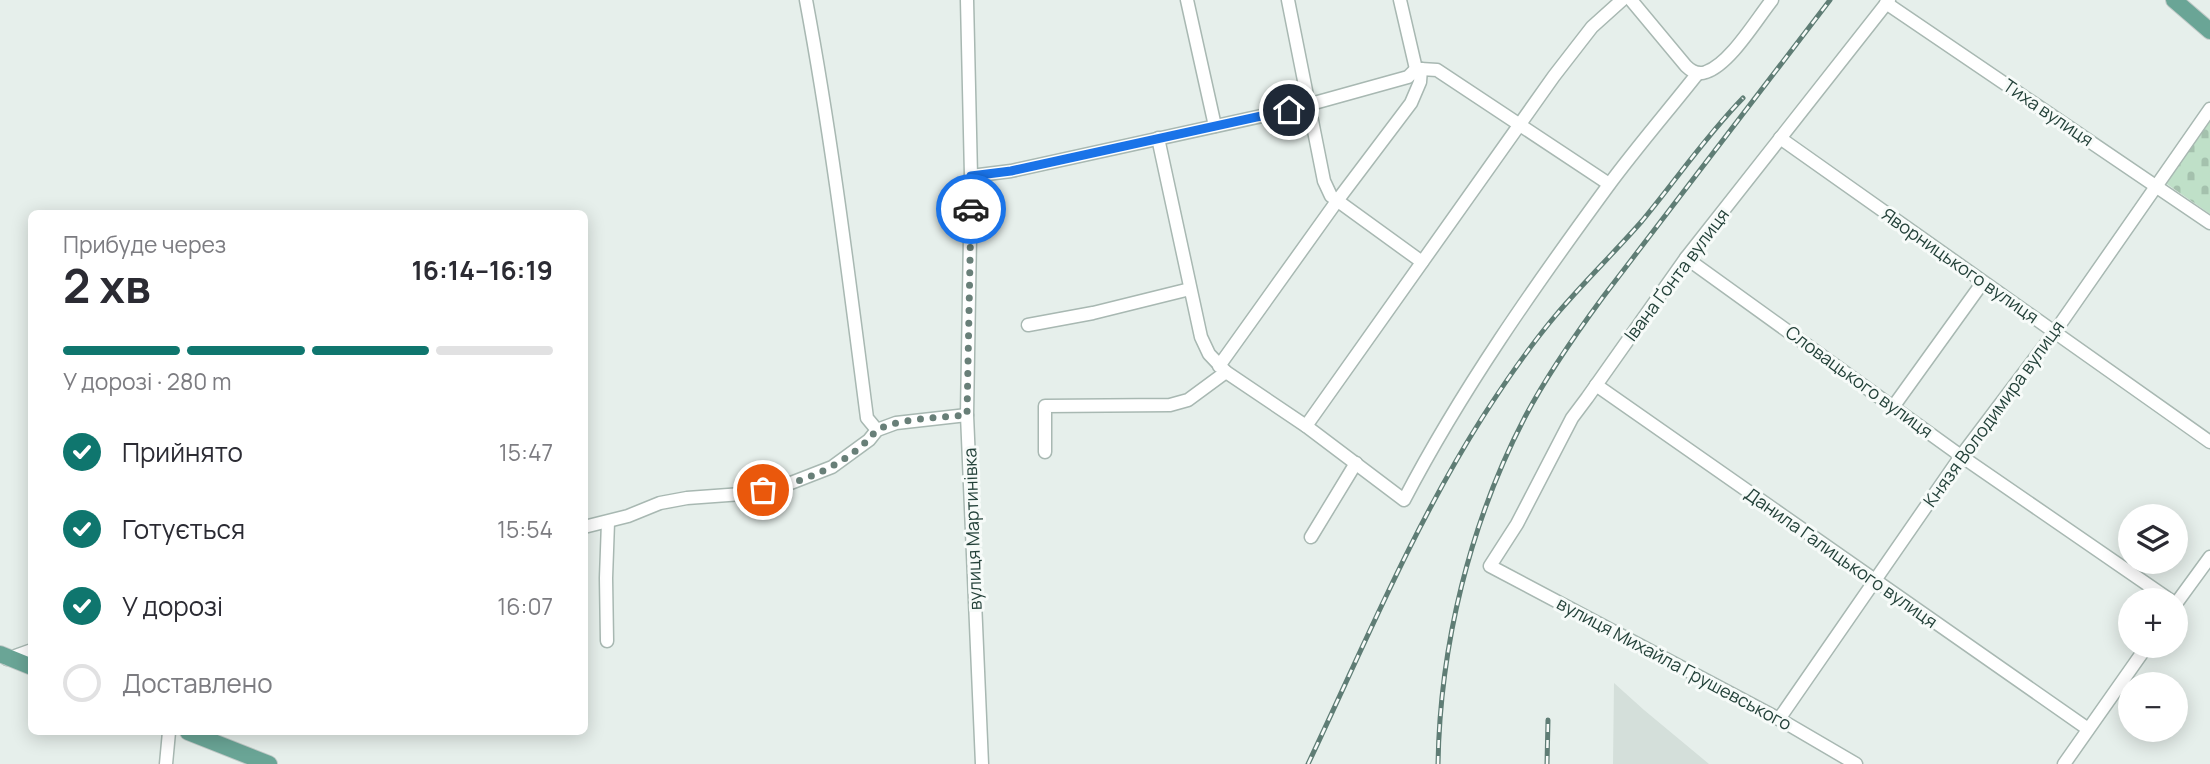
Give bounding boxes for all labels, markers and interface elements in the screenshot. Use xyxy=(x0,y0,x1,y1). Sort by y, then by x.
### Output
street label: Тиха вулиця xyxy=(1999,73,2098,151)
pin xyxy=(1259,80,1319,140)
icon: home xyxy=(1270,91,1308,129)
courier xyxy=(936,174,1006,244)
icon: car xyxy=(952,190,990,228)
street label: Яворницького вулиця xyxy=(1877,202,2044,328)
street label: Івана Ґонта вулиця xyxy=(1618,203,1734,346)
text: Прибуде через xyxy=(63,228,226,260)
text: 16:14–16:19 xyxy=(411,252,553,288)
text: 2 хв xyxy=(63,254,151,317)
street label: Князя Володимира вулиця xyxy=(1917,315,2069,511)
street label: Словацького вулиця xyxy=(1781,320,1938,443)
text: У дорозі · 280 m xyxy=(63,365,231,397)
icon: check xyxy=(63,433,101,471)
text: Прийнято xyxy=(122,434,243,470)
text: 15:47 xyxy=(499,436,553,468)
street label: вулиця Мартинівка xyxy=(957,447,987,611)
pin xyxy=(733,460,793,520)
icon: bag xyxy=(744,471,782,509)
street label: Данила Галицького вулиця xyxy=(1740,481,1943,633)
map controls xyxy=(2118,504,2188,742)
button: layers xyxy=(2118,504,2188,574)
icon: check xyxy=(63,510,101,548)
text: Готується xyxy=(122,511,245,547)
text: 15:54 xyxy=(497,513,553,545)
icon: check xyxy=(63,587,101,625)
text: У дорозі xyxy=(122,588,223,624)
button: + xyxy=(2118,588,2188,658)
text: 16:07 xyxy=(497,590,553,622)
street label: вулиця Михайла Грушевського xyxy=(1553,591,1796,735)
text: Доставлено xyxy=(122,665,273,701)
button: − xyxy=(2118,672,2188,742)

